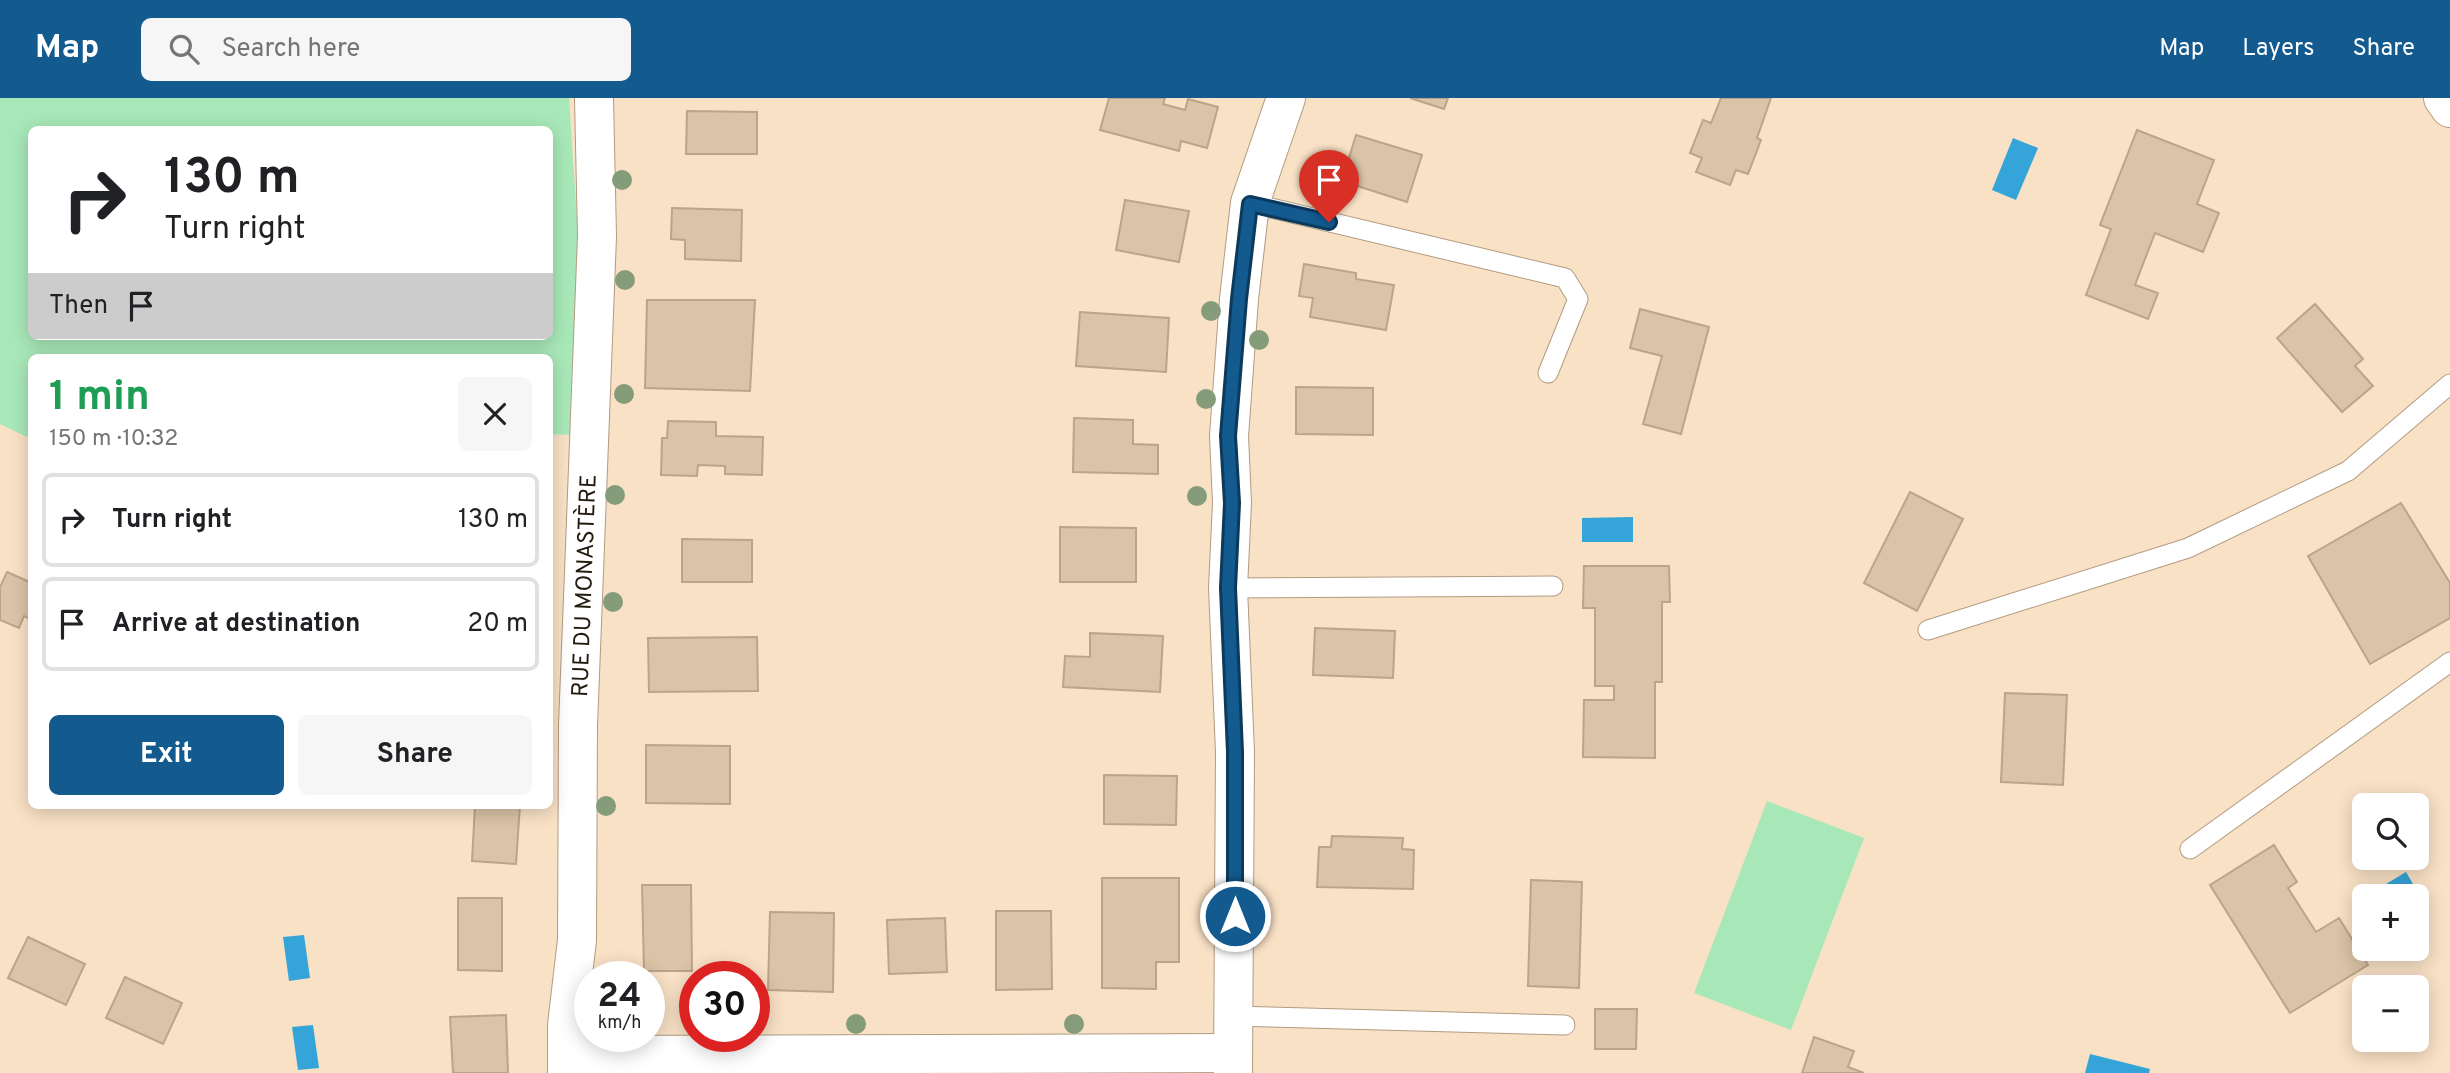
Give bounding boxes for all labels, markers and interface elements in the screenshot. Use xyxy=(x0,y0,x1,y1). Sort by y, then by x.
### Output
search box xyxy=(141,18,631,81)
text: Map xyxy=(35,28,99,70)
icon: search xyxy=(165,30,203,68)
text: Search here xyxy=(221,33,360,66)
text: Map xyxy=(2159,34,2204,64)
text: Layers xyxy=(2242,34,2314,64)
text: Share xyxy=(2352,34,2415,64)
text: 130 m xyxy=(164,149,300,211)
pin xyxy=(1299,150,1359,222)
icon: right xyxy=(49,154,140,245)
icon: arrive xyxy=(1310,161,1348,199)
text: Turn right xyxy=(164,210,306,250)
icon: arrive xyxy=(122,287,160,325)
text: Then xyxy=(49,290,108,323)
text: 1 min xyxy=(49,372,150,425)
button: close xyxy=(458,377,532,451)
text: 150 m · 10:32 xyxy=(49,425,178,454)
street label: RUE DU MONASTÈRE xyxy=(567,474,605,698)
icon: right xyxy=(53,501,91,539)
text: Turn right xyxy=(112,504,232,537)
text: 130 m xyxy=(458,504,528,537)
icon: arrive xyxy=(53,605,91,643)
text: Arrive at destination xyxy=(112,608,360,641)
text: 20 m xyxy=(467,608,528,641)
button: Exit xyxy=(49,715,284,795)
button: Share xyxy=(298,715,532,795)
map controls xyxy=(2352,793,2429,1052)
button: search xyxy=(2352,793,2429,870)
position arrow xyxy=(1198,879,1272,953)
button: + xyxy=(2352,884,2429,961)
speed limit sign: 30 xyxy=(679,961,770,1052)
text: 24 xyxy=(598,975,641,1019)
button: − xyxy=(2352,975,2429,1052)
text: km/h xyxy=(598,1012,641,1035)

